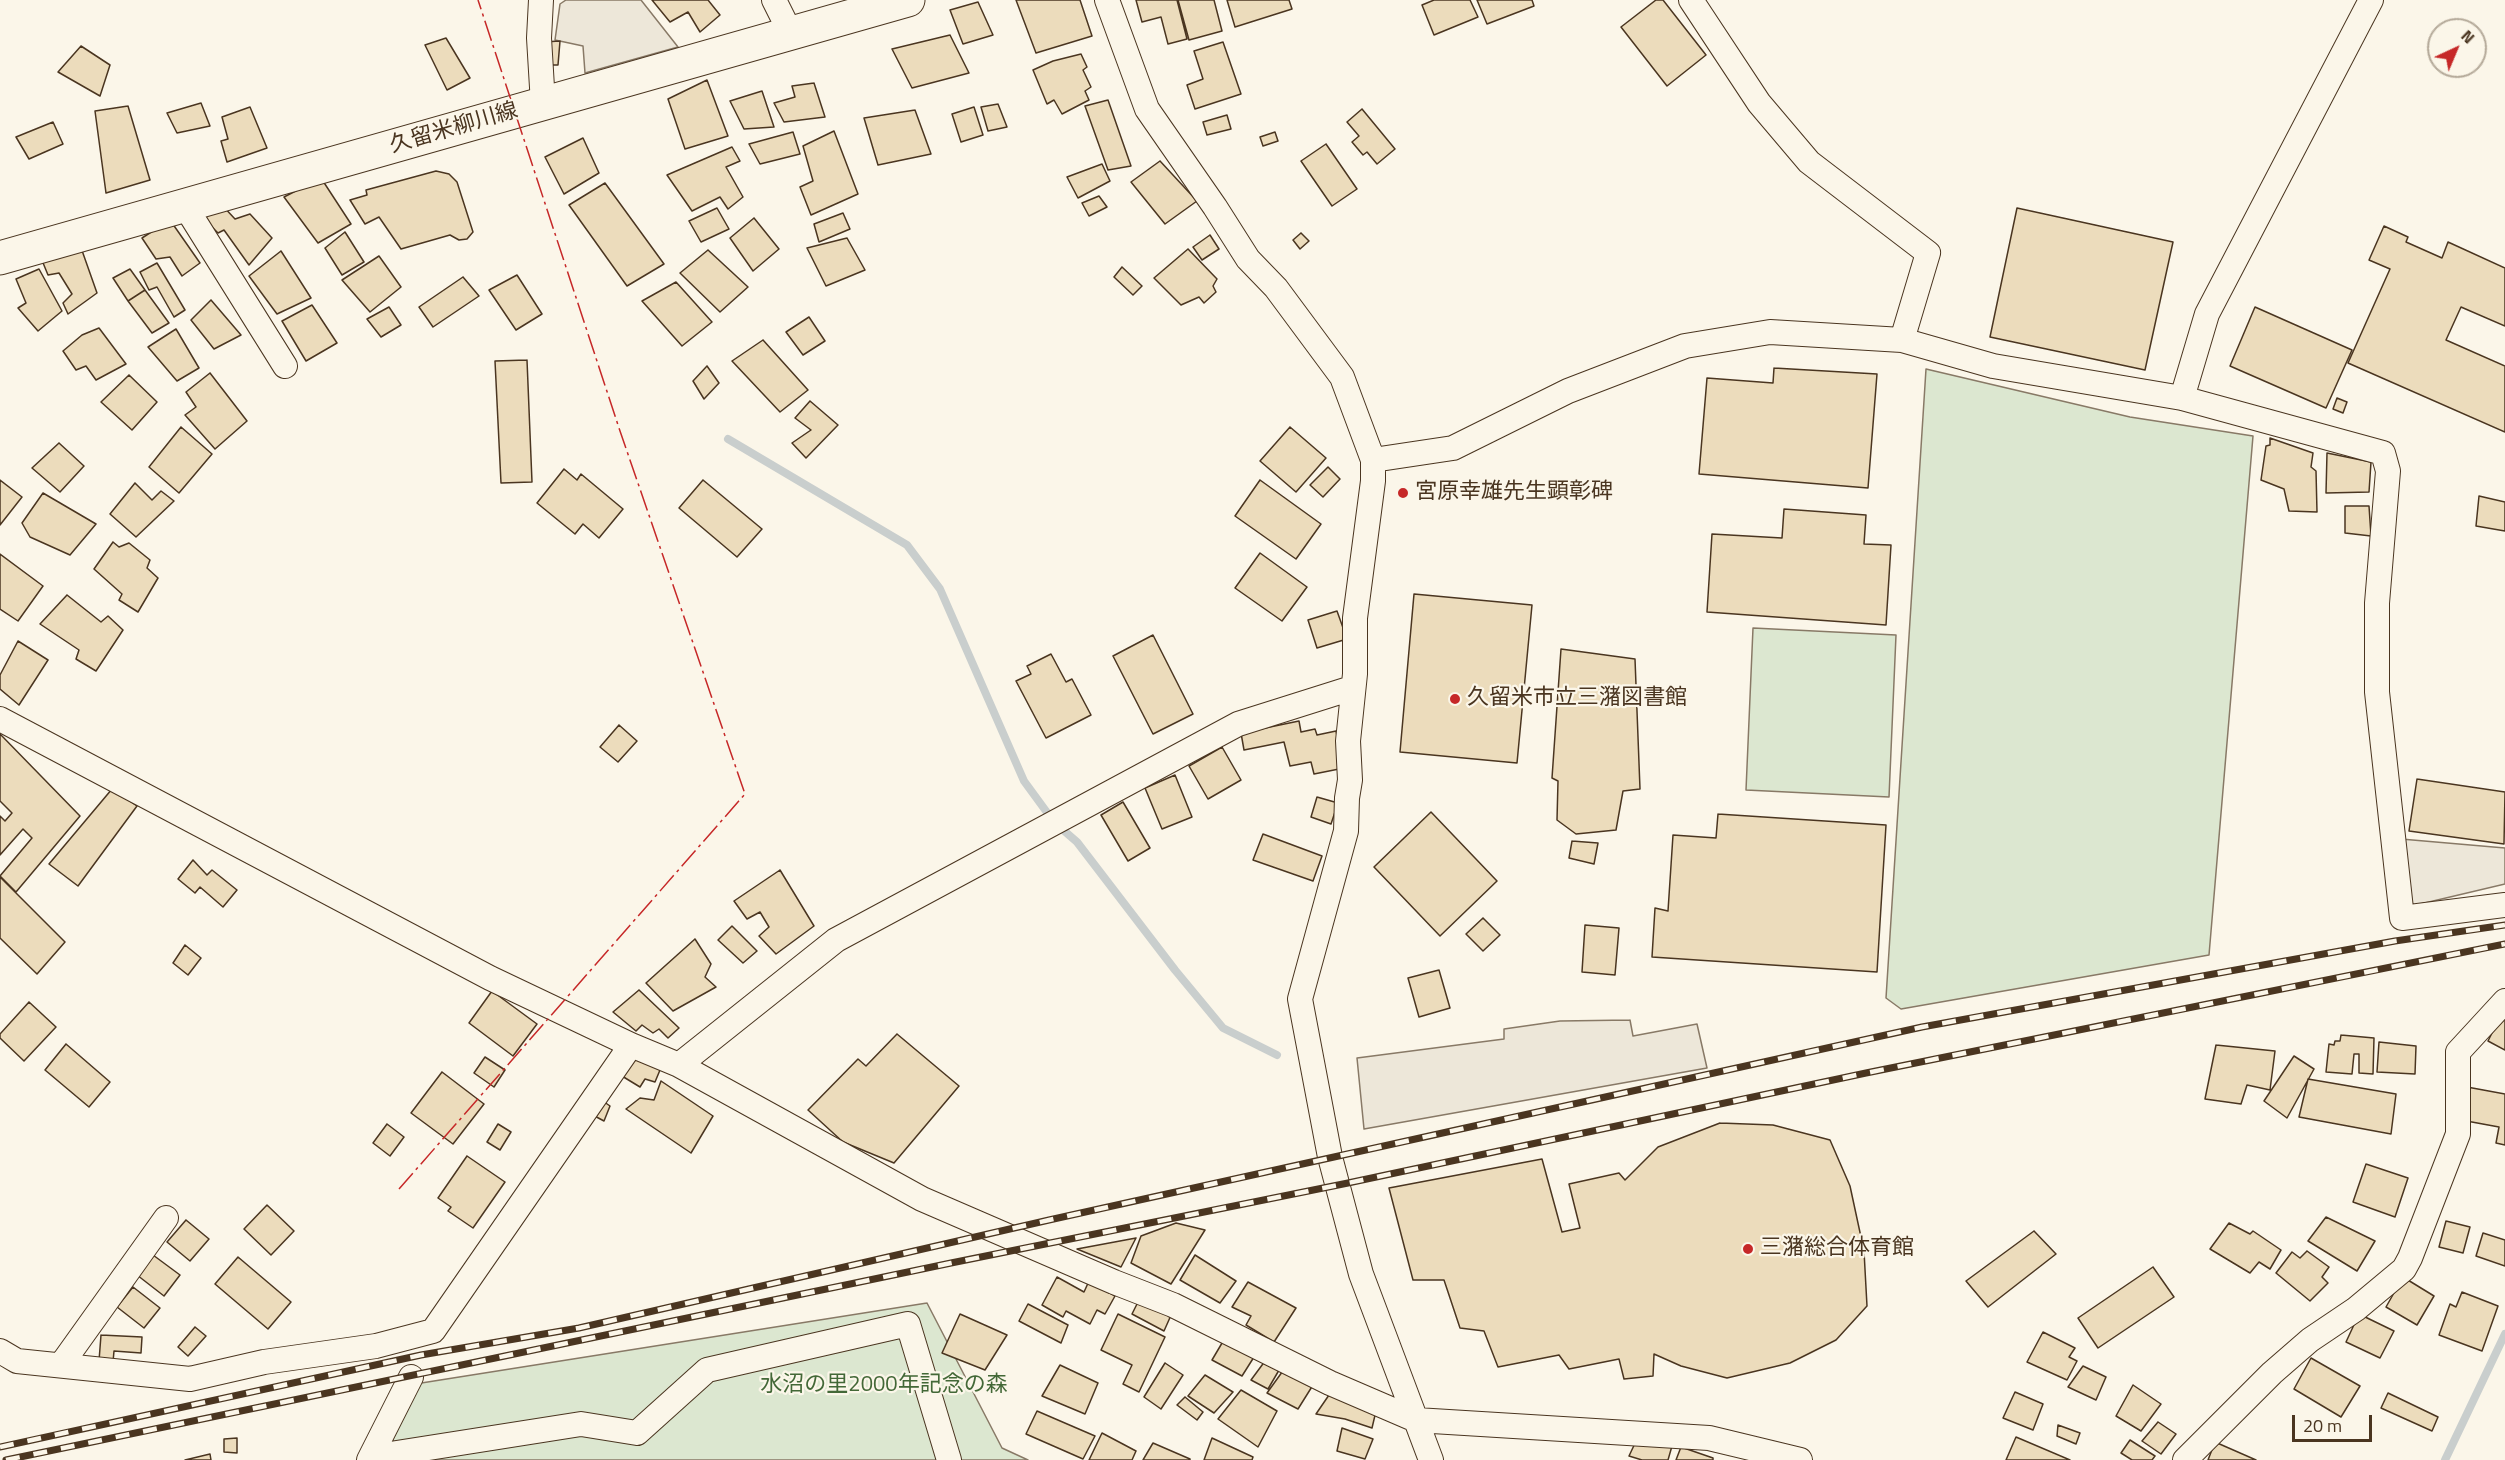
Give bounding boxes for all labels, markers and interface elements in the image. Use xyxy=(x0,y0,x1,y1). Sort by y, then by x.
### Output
north arrow xyxy=(2427,18,2487,78)
text: N xyxy=(2456,24,2480,49)
street label: 久留米柳川線 xyxy=(387,98,521,160)
place label: 宮原幸雄先生顕彰碑 xyxy=(1415,480,1613,506)
marker: 宮原幸雄先生顕彰碑 xyxy=(1396,486,1410,500)
place label: 久留米市立三潴図書館 xyxy=(1467,686,1687,712)
marker: 久留米市立三潴図書館 xyxy=(1448,692,1462,706)
place label: 三潴総合体育館 xyxy=(1760,1236,1914,1262)
marker: 三潴総合体育館 xyxy=(1741,1242,1755,1256)
park label: 水沼の里2000年記念の森 xyxy=(760,1373,1008,1399)
scale bar xyxy=(2295,1403,2374,1441)
text: 20 m xyxy=(2303,1412,2342,1439)

